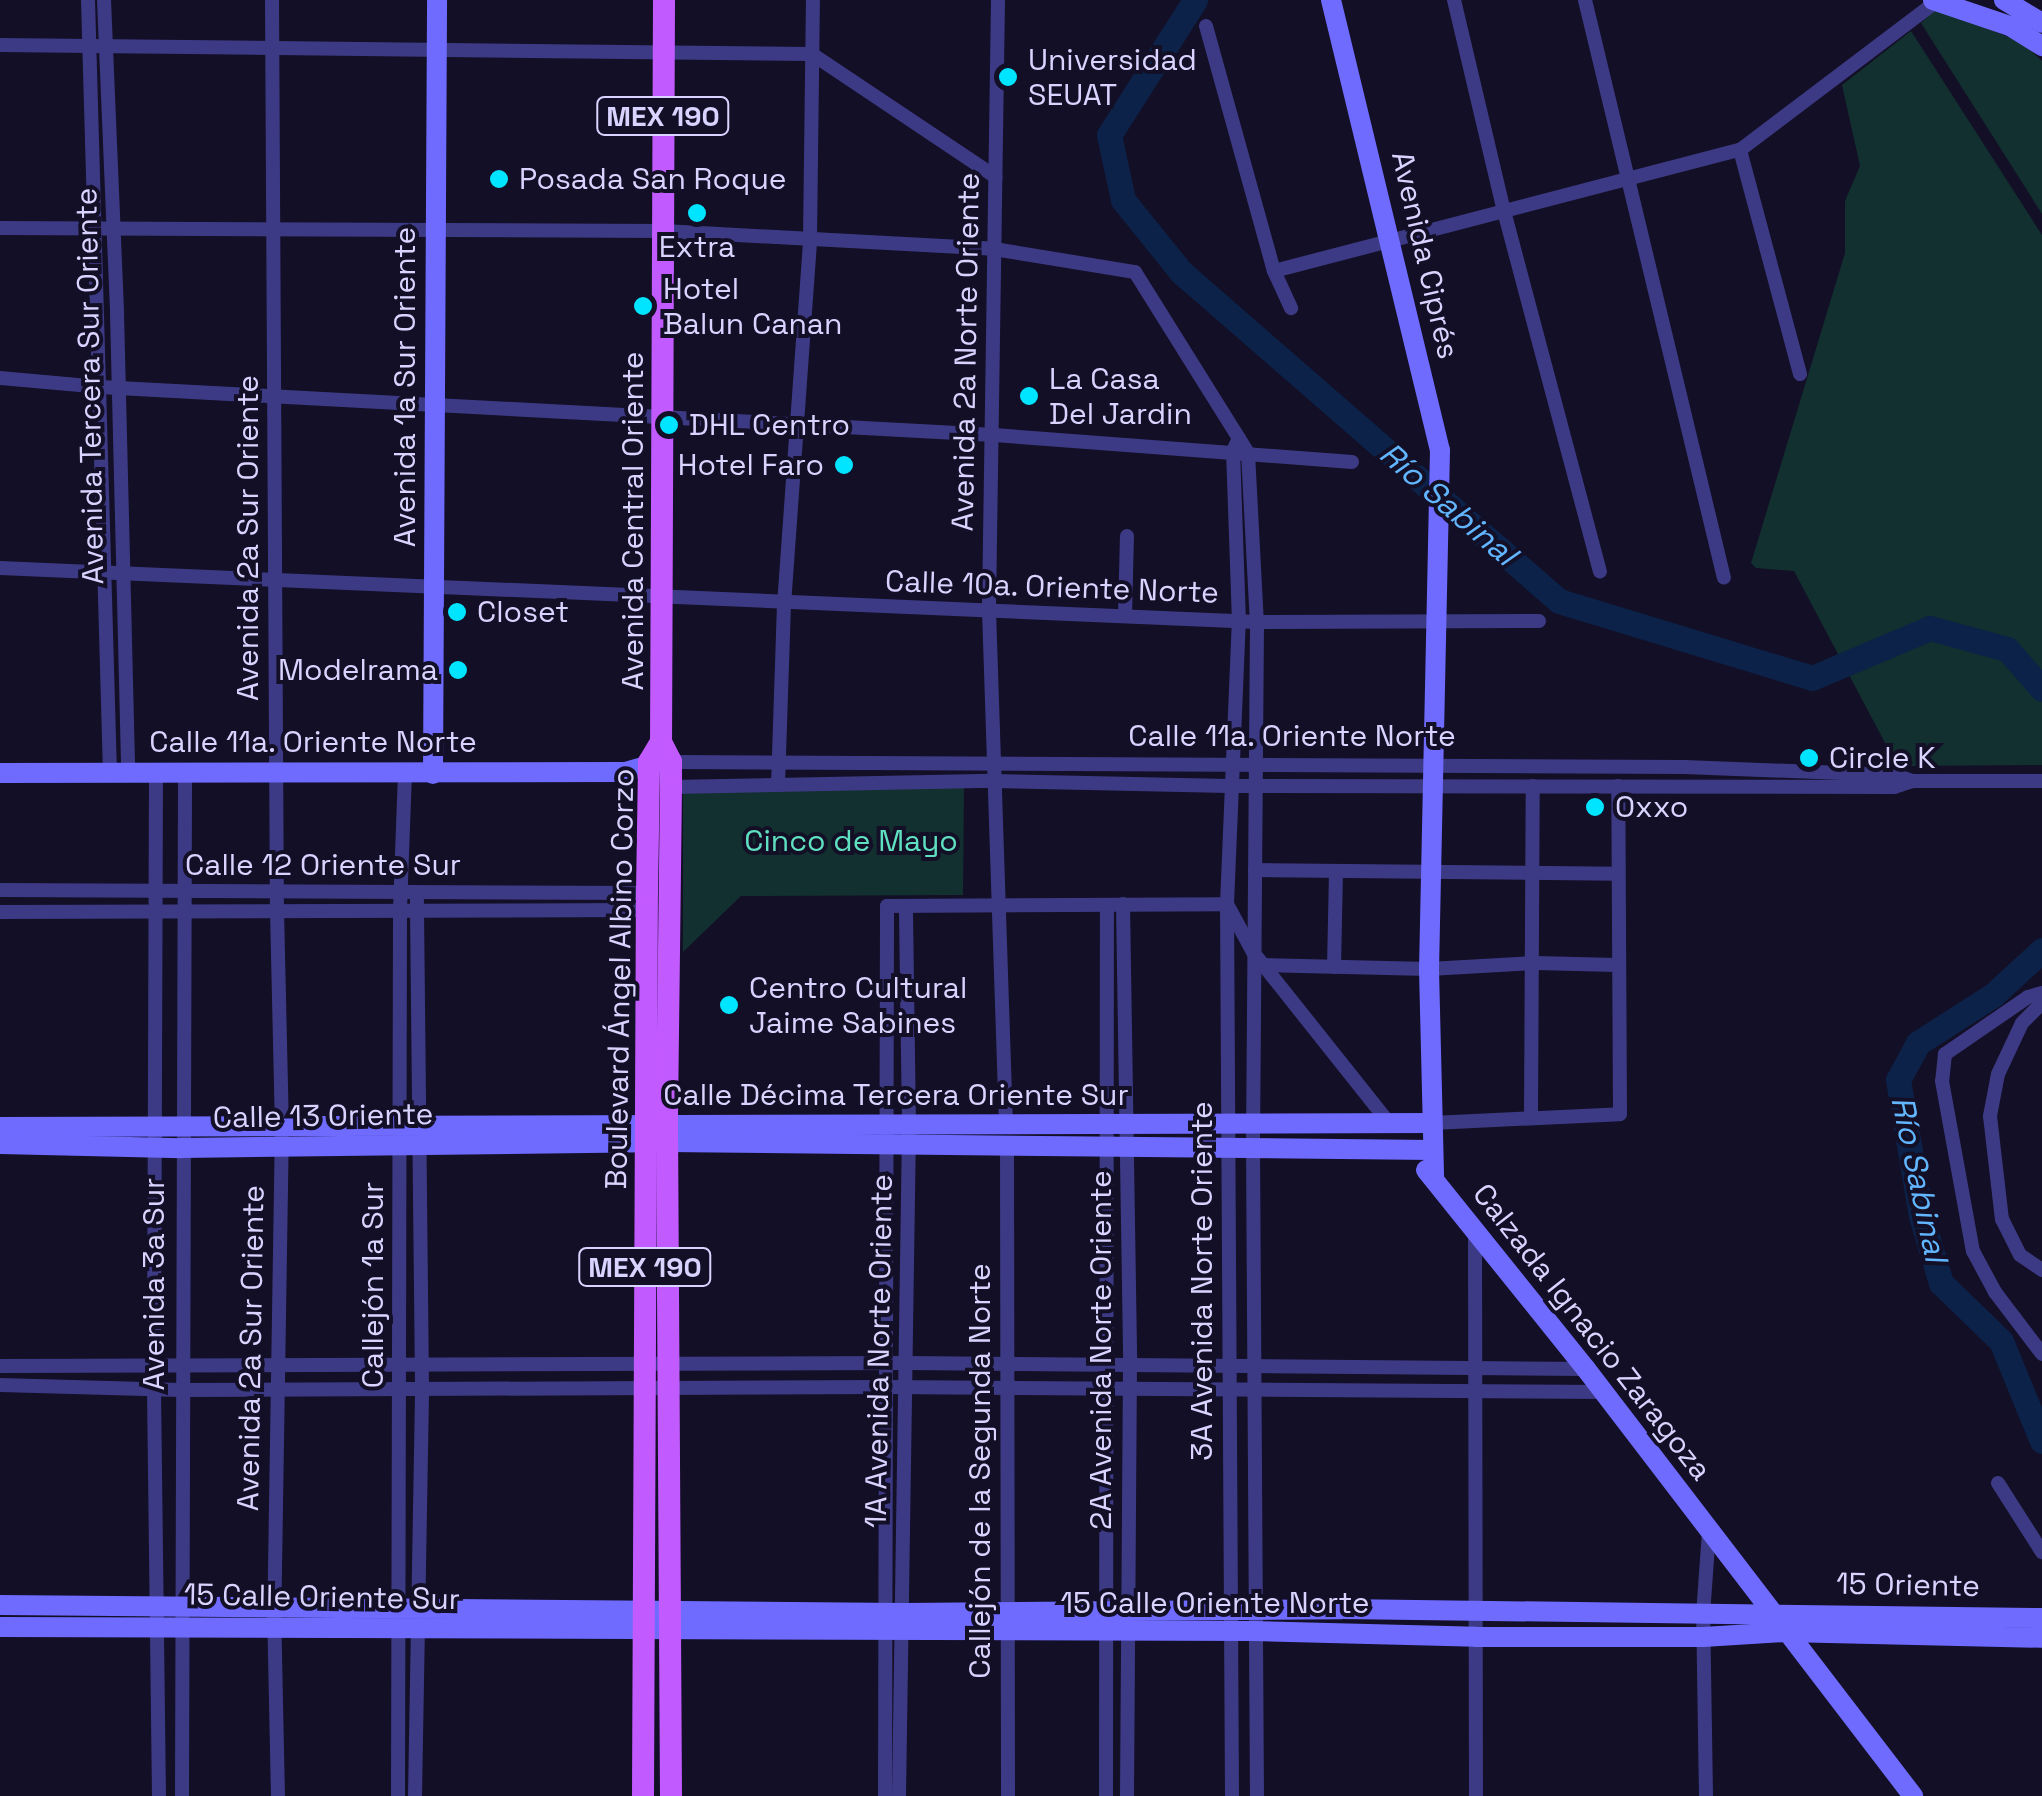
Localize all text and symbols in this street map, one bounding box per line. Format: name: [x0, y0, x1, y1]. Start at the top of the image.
place label: Universidad SEUAT: [1028, 42, 1197, 112]
marker: Universidad SEUAT: [997, 66, 1019, 88]
road number: MEX 190: [596, 93, 730, 139]
street label: Avenida Ciprés: [1384, 148, 1466, 362]
place label: Posada San Roque: [519, 161, 787, 197]
marker: Posada San Roque: [488, 168, 510, 190]
street label: Avenida 2a Norte Oriente: [945, 172, 987, 532]
street label: Avenida Tercera Sur Oriente: [69, 187, 111, 585]
marker: Extra: [686, 202, 708, 224]
street label: Avenida 1a Sur Oriente: [387, 227, 423, 547]
place label: Extra: [659, 229, 735, 265]
place label: Hotel Balun Canan: [663, 271, 842, 342]
marker: Hotel Balun Canan: [632, 295, 654, 317]
street label: Avenida Central Oriente: [615, 351, 651, 691]
place label: La Casa Del Jardin: [1049, 361, 1192, 432]
street label: Avenida 2a Sur Oriente: [230, 375, 266, 701]
marker: La Casa Del Jardin: [1018, 385, 1040, 407]
place label: DHL Centro: [689, 407, 851, 443]
marker: DHL Centro: [658, 414, 680, 436]
water label: Río Sabinal: [1372, 434, 1524, 574]
place label: Hotel Faro: [678, 447, 824, 483]
marker: Hotel Faro: [833, 454, 855, 476]
street label: Calle 10a. Oriente Norte: [884, 563, 1220, 611]
place label: Closet: [477, 594, 569, 630]
marker: Closet: [446, 601, 468, 623]
place label: Modelrama: [278, 652, 438, 688]
marker: Modelrama: [447, 659, 469, 681]
street label: Calle 11a. Oriente Norte: [1128, 718, 1456, 754]
street label: Calle 11a. Oriente Norte: [149, 724, 477, 760]
place label: Circle K: [1829, 740, 1935, 776]
marker: Circle K: [1798, 747, 1820, 769]
street label: Boulevard Ángel Albino Corzo: [598, 768, 642, 1190]
place label: Oxxo: [1615, 789, 1688, 825]
marker: Oxxo: [1584, 796, 1606, 818]
park label: Cinco de Mayo: [744, 823, 958, 859]
street label: Calle 12 Oriente Sur: [185, 847, 461, 883]
place label: Centro Cultural Jaime Sabines: [749, 970, 967, 1040]
marker: Centro Cultural Jaime Sabines: [718, 994, 740, 1016]
street label: Calle Décima Tercera Oriente Sur: [663, 1077, 1129, 1113]
water label: Río Sabinal: [1883, 1093, 1955, 1265]
street label: Calle 13 Oriente: [212, 1096, 434, 1136]
street label: 3A Avenida Norte Oriente: [1184, 1101, 1220, 1461]
street label: 2A Avenida Norte Oriente: [1083, 1170, 1119, 1530]
street label: 1A Avenida Norte Oriente: [858, 1173, 900, 1529]
street label: Calzada Ignacio Zaragoza: [1465, 1177, 1719, 1487]
street label: Avenida 3a Sur: [136, 1178, 172, 1390]
street label: Callejón 1a Sur: [355, 1182, 391, 1388]
street label: Avenida 2a Sur Oriente: [230, 1185, 272, 1511]
road number: MEX 190: [578, 1244, 712, 1290]
street label: Callejón de la Segunda Norte: [962, 1263, 998, 1679]
street label: 15 Oriente: [1836, 1566, 1980, 1604]
street label: 15 Calle Oriente Sur: [184, 1577, 460, 1617]
street label: 15 Calle Oriente Norte: [1061, 1585, 1369, 1621]

